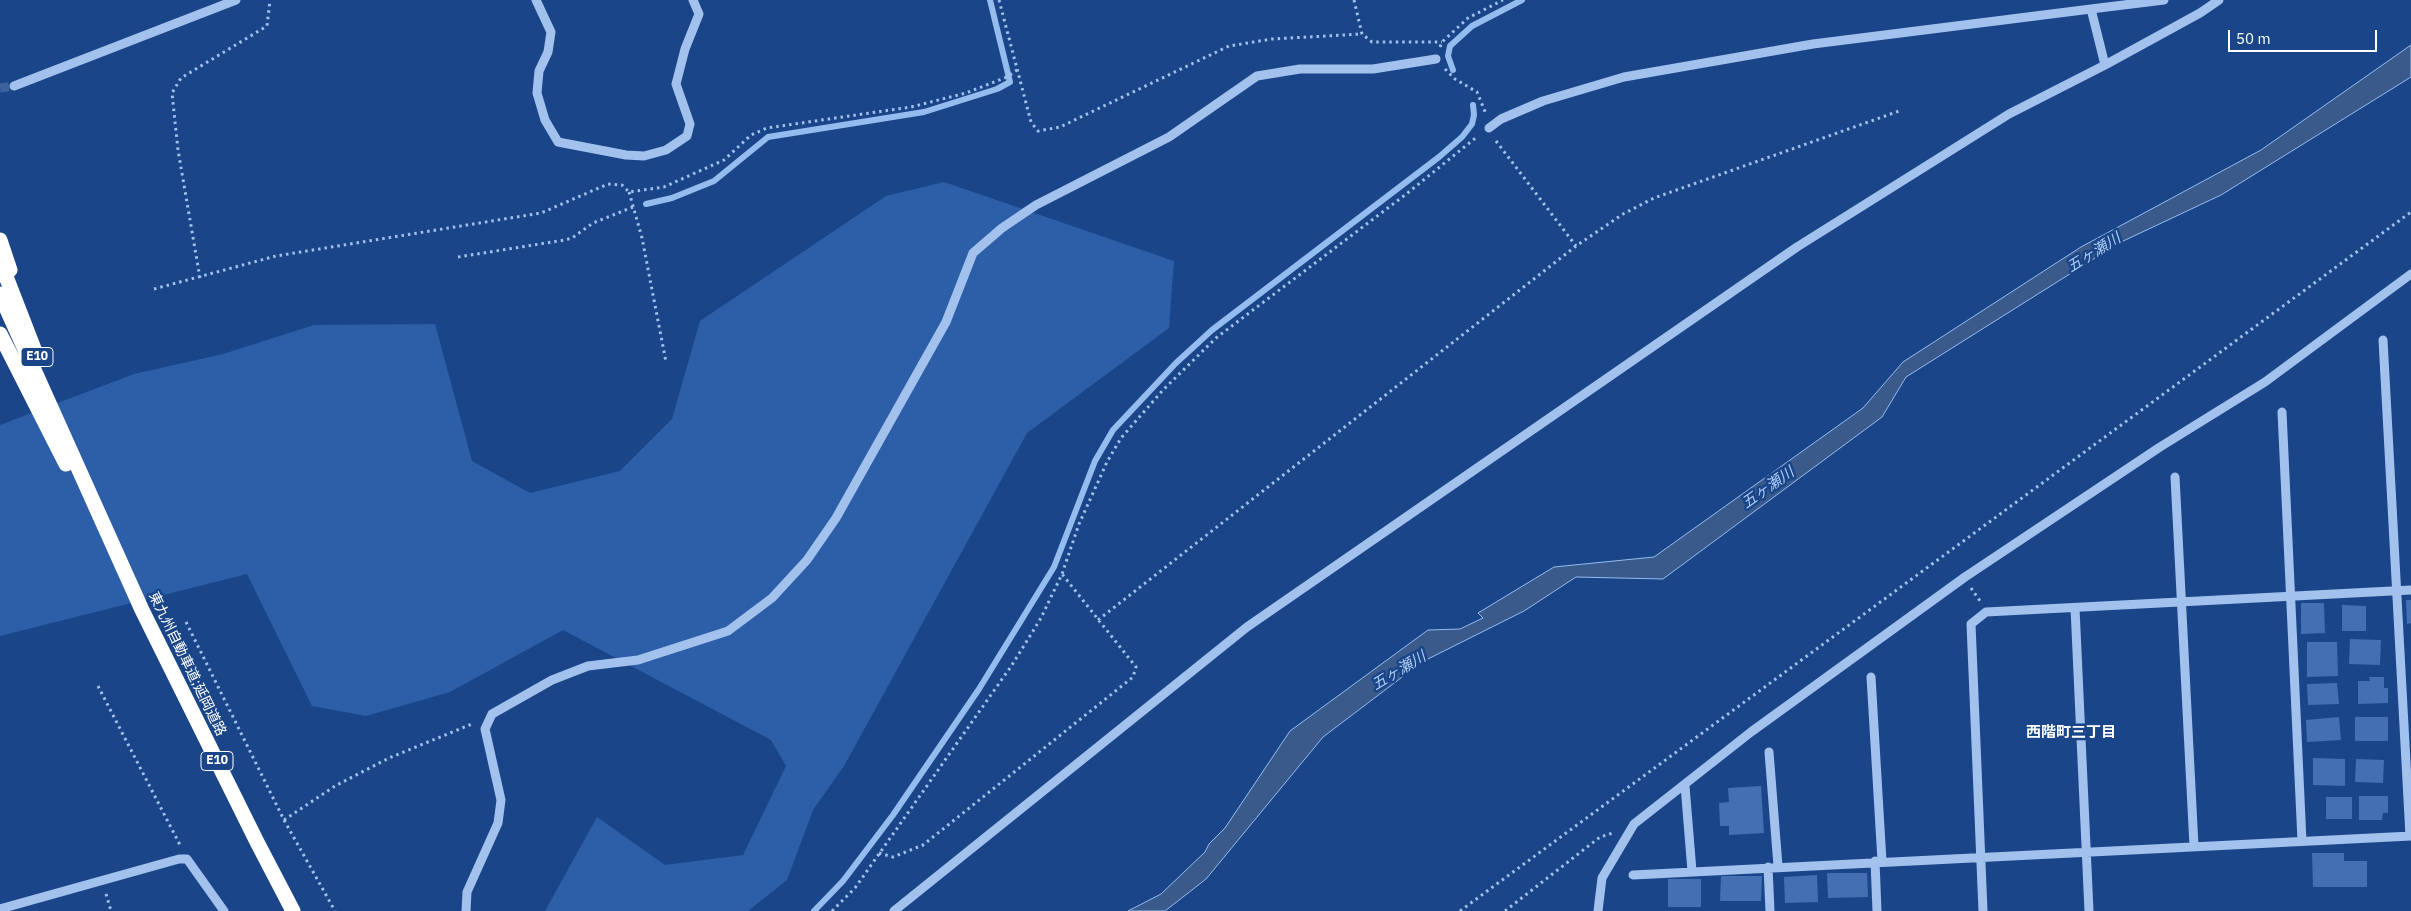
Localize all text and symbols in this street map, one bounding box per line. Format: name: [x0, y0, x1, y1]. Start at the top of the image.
scale bar: [2231, 20, 2380, 52]
text: 50 m: [2236, 29, 2271, 48]
water label: 五ヶ瀬川: [2064, 229, 2124, 277]
road number: E10: [21, 348, 53, 367]
water label: 五ヶ瀬川: [1738, 463, 1798, 513]
street label: 東九州自動車道;延岡道路: [145, 589, 229, 739]
water label: 五ヶ瀬川: [1369, 648, 1429, 694]
district label: 西階町三丁目: [2026, 724, 2116, 742]
road number: E10: [201, 751, 233, 770]

